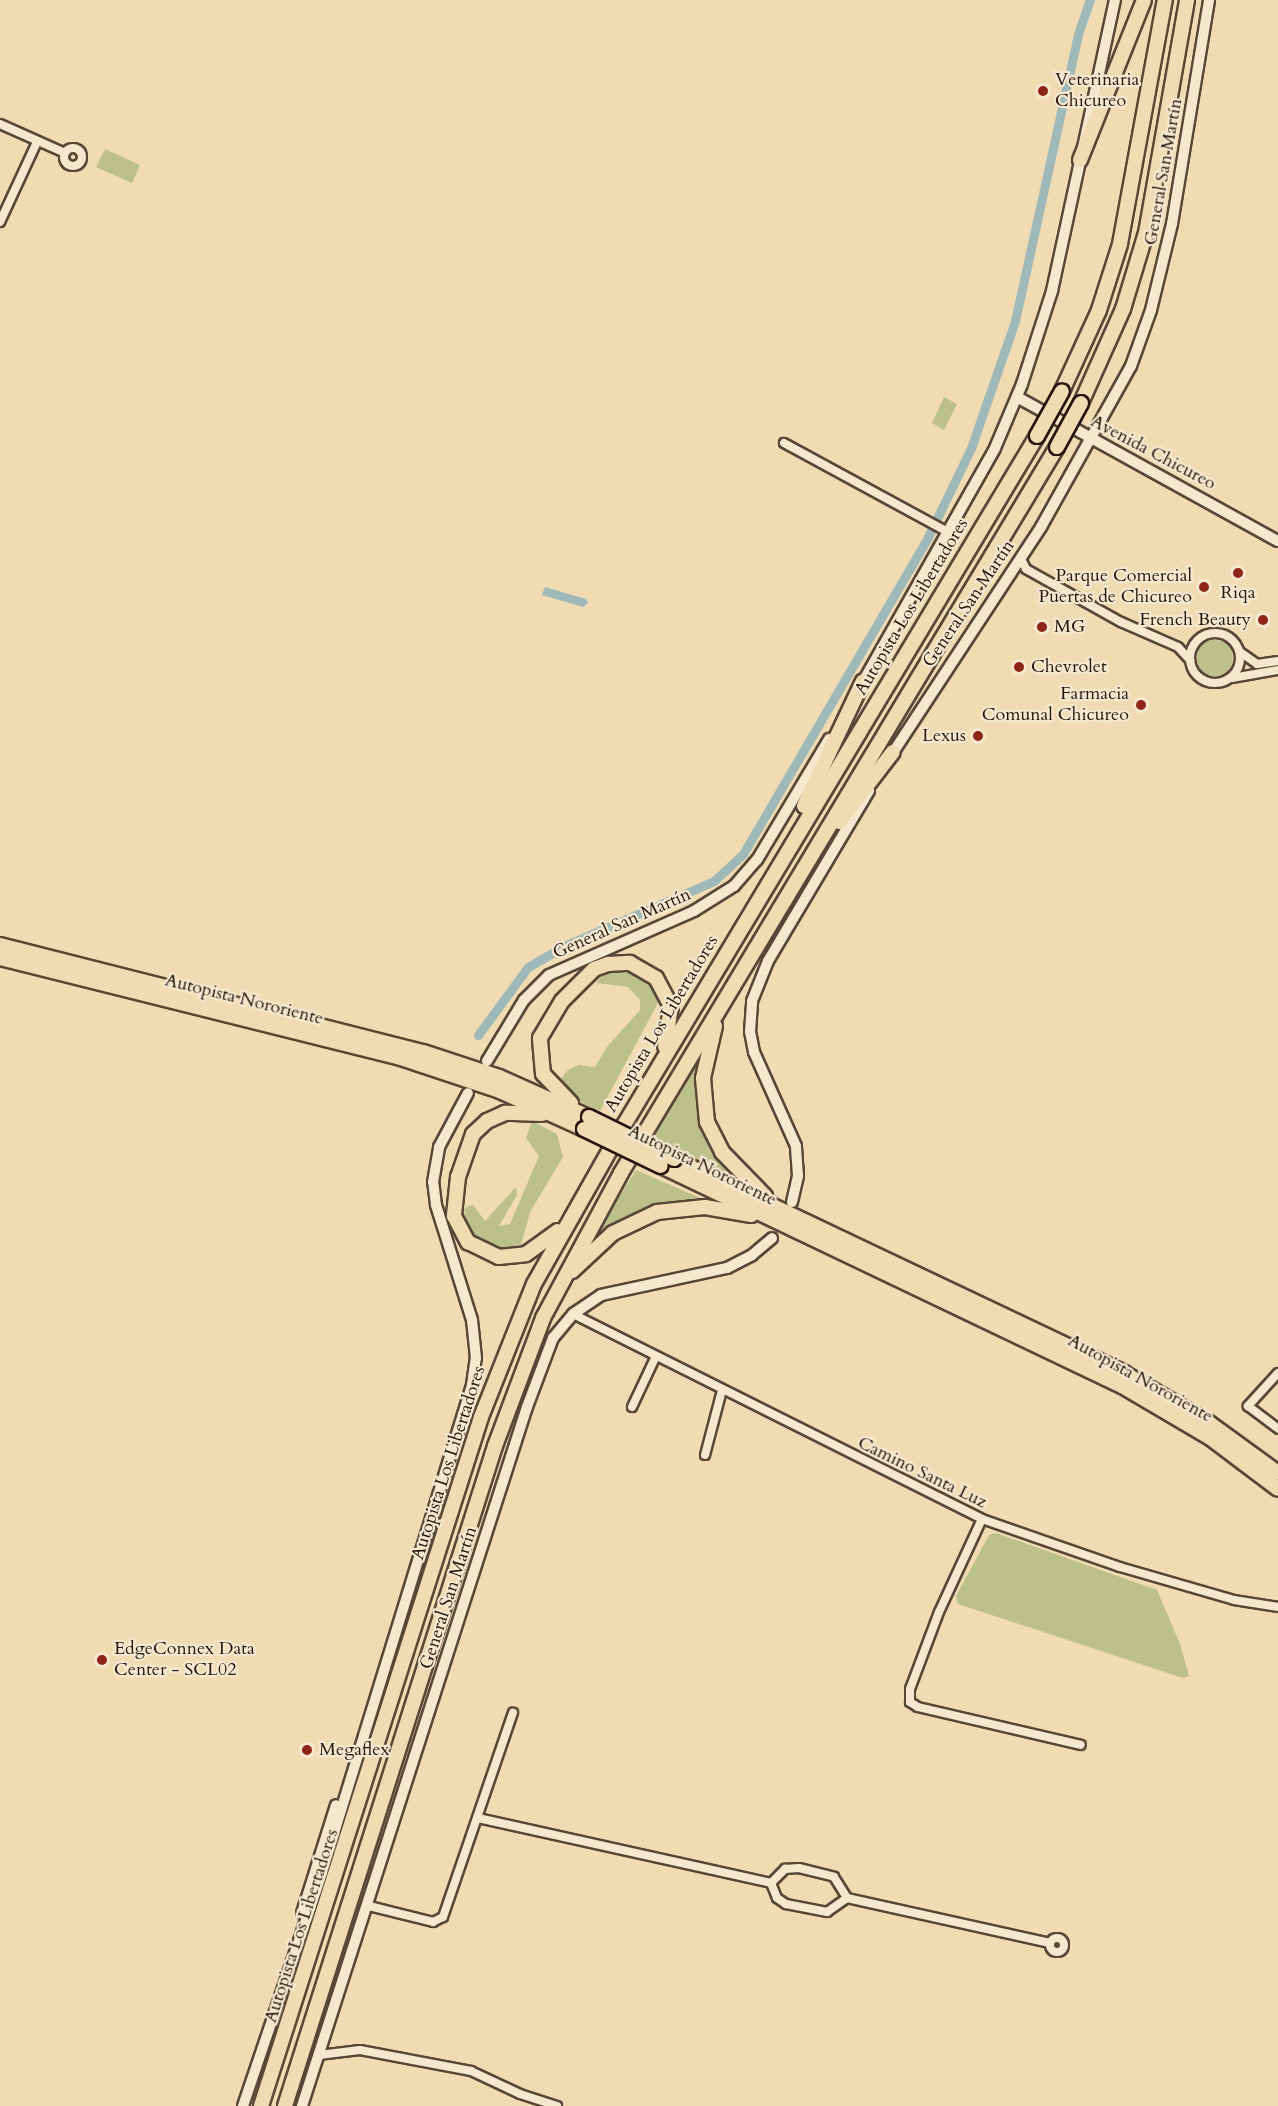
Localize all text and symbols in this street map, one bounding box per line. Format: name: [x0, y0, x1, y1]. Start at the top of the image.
place label: Veterinaria Chicureo: [1055, 70, 1139, 112]
marker: Veterinaria Chicureo: [1036, 84, 1050, 98]
street label: General San Martín: [1140, 97, 1188, 247]
street label: Avenida Chicureo: [1087, 411, 1219, 495]
street label: Autopista Los Libertadores: [851, 515, 973, 699]
street label: General San Martín: [918, 536, 1020, 672]
place label: Parque Comercial Puertas de Chicureo: [1039, 566, 1192, 608]
marker: Riqa: [1231, 566, 1245, 580]
marker: Parque Comercial Puertas de Chicureo: [1197, 580, 1211, 594]
place label: Riqa: [1221, 582, 1255, 604]
place label: French Beauty: [1140, 609, 1251, 631]
marker: French Beauty: [1256, 613, 1270, 627]
place label: MG: [1054, 616, 1085, 638]
marker: MG: [1035, 620, 1049, 634]
place label: Chevrolet: [1031, 656, 1107, 678]
marker: Chevrolet: [1012, 660, 1026, 674]
place label: Farmacia Comunal Chicureo: [982, 684, 1129, 726]
marker: Farmacia Comunal Chicureo: [1134, 698, 1148, 712]
place label: Lexus: [922, 725, 966, 747]
marker: Lexus: [971, 729, 985, 743]
street label: General San Martín: [550, 884, 694, 964]
street label: Autopista Los Libertadores: [601, 932, 723, 1116]
street label: Autopista Nororiente: [163, 970, 325, 1030]
street label: Autopista Nororiente: [624, 1121, 780, 1211]
street label: Autopista Nororiente: [1064, 1330, 1216, 1428]
street label: Autopista Los Libertadores: [407, 1363, 491, 1563]
street label: Camino Santa Luz: [854, 1432, 990, 1514]
street label: General San Martín: [416, 1524, 482, 1672]
place label: EdgeConnex Data Center - SCL02: [114, 1639, 255, 1682]
marker: EdgeConnex Data Center - SCL02: [95, 1653, 109, 1667]
place label: Megaflex: [319, 1739, 389, 1761]
marker: Megaflex: [300, 1743, 314, 1757]
street label: Autopista Los Libertadores: [260, 1826, 344, 2026]

